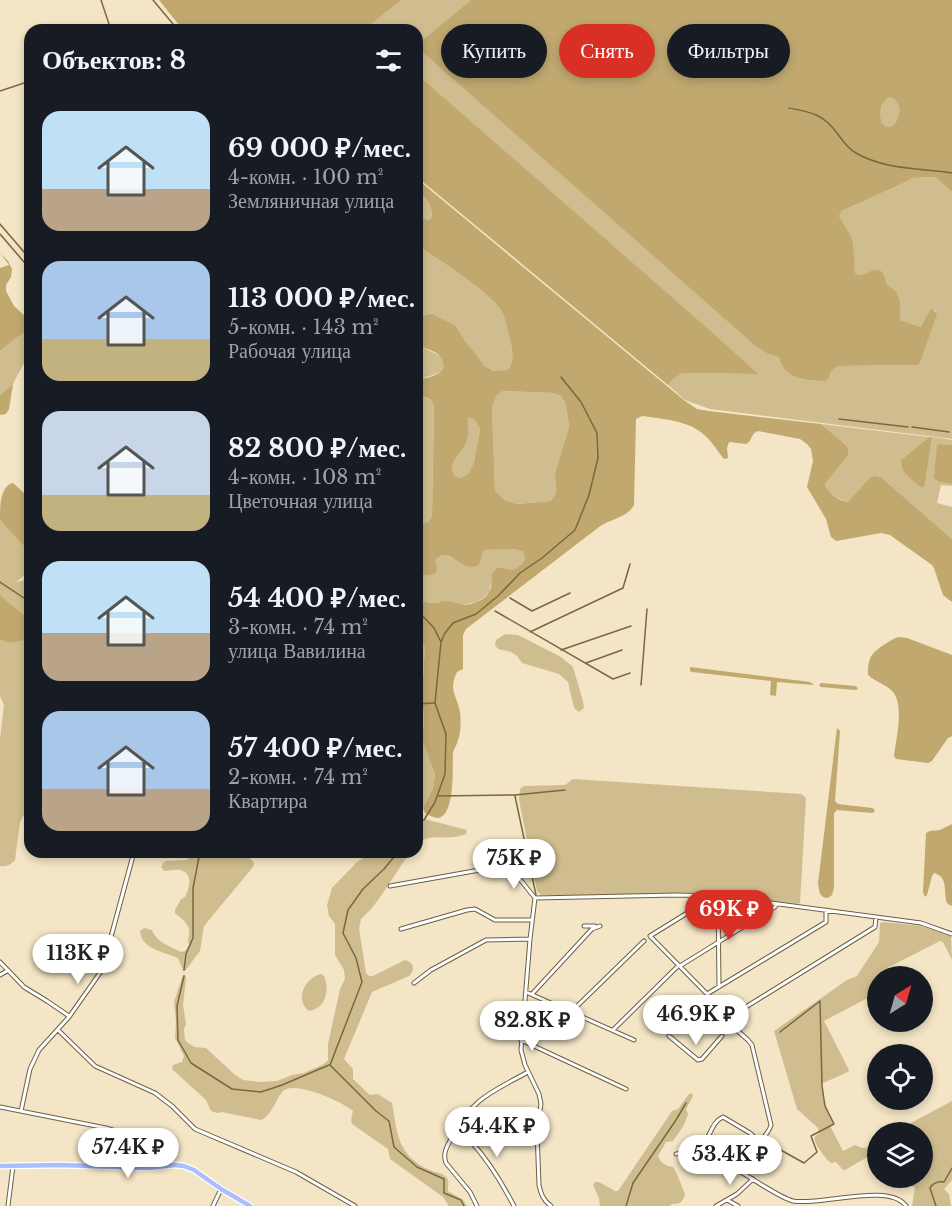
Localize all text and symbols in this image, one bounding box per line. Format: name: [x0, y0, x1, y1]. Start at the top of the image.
chip: Купить: [441, 24, 547, 78]
chip: Снять: [559, 24, 655, 78]
chip: Фильтры: [667, 24, 790, 78]
text: Объектов: 8: [42, 44, 186, 76]
icon: filters: [372, 44, 405, 77]
text: 69 000 ₽/мес.: [228, 132, 411, 164]
icon: home: [90, 135, 162, 207]
text: 4-комн. · 100 m²: [228, 165, 384, 189]
text: Земляничная улица: [228, 189, 394, 213]
text: 113 000 ₽/мес.: [228, 282, 415, 314]
icon: home: [90, 285, 162, 357]
text: 5-комн. · 143 m²: [228, 315, 379, 339]
text: Рабочая улица: [228, 339, 351, 363]
text: 82 800 ₽/мес.: [228, 432, 406, 464]
icon: home: [90, 435, 162, 507]
text: 4-комн. · 108 m²: [228, 465, 381, 489]
text: Цветочная улица: [228, 489, 373, 513]
text: 54 400 ₽/мес.: [228, 582, 407, 614]
icon: home: [90, 585, 162, 657]
text: 3-комн. · 74 m²: [228, 615, 368, 639]
text: улица Вавилина: [228, 639, 366, 663]
text: 57 400 ₽/мес.: [228, 732, 403, 764]
icon: home: [90, 735, 162, 807]
text: 2-комн. · 74 m²: [228, 765, 368, 789]
text: Квартира: [228, 789, 307, 813]
pin: 75K ₽: [472, 839, 556, 890]
text: 75K ₽: [487, 846, 541, 870]
pin: 69K ₽: [687, 890, 771, 941]
text: 69K ₽: [699, 897, 759, 921]
pin: 113K ₽: [29, 934, 127, 985]
text: 113K ₽: [46, 941, 110, 965]
north arrow: [867, 966, 933, 1032]
map controls: [867, 966, 933, 1188]
pin: 46.9K ₽: [641, 995, 751, 1046]
pin: 82.8K ₽: [477, 1001, 587, 1052]
text: 46.9K ₽: [657, 1002, 735, 1026]
text: 82.8K ₽: [494, 1008, 570, 1032]
button: locate: [867, 1044, 933, 1110]
pin: 54.4K ₽: [442, 1107, 552, 1158]
text: 54.4K ₽: [459, 1114, 535, 1138]
button: layers: [867, 1122, 933, 1188]
pin: 57.4K ₽: [73, 1128, 183, 1179]
text: 57.4K ₽: [92, 1135, 164, 1159]
pin: 53.4K ₽: [675, 1135, 785, 1186]
text: 53.4K ₽: [692, 1142, 768, 1166]

